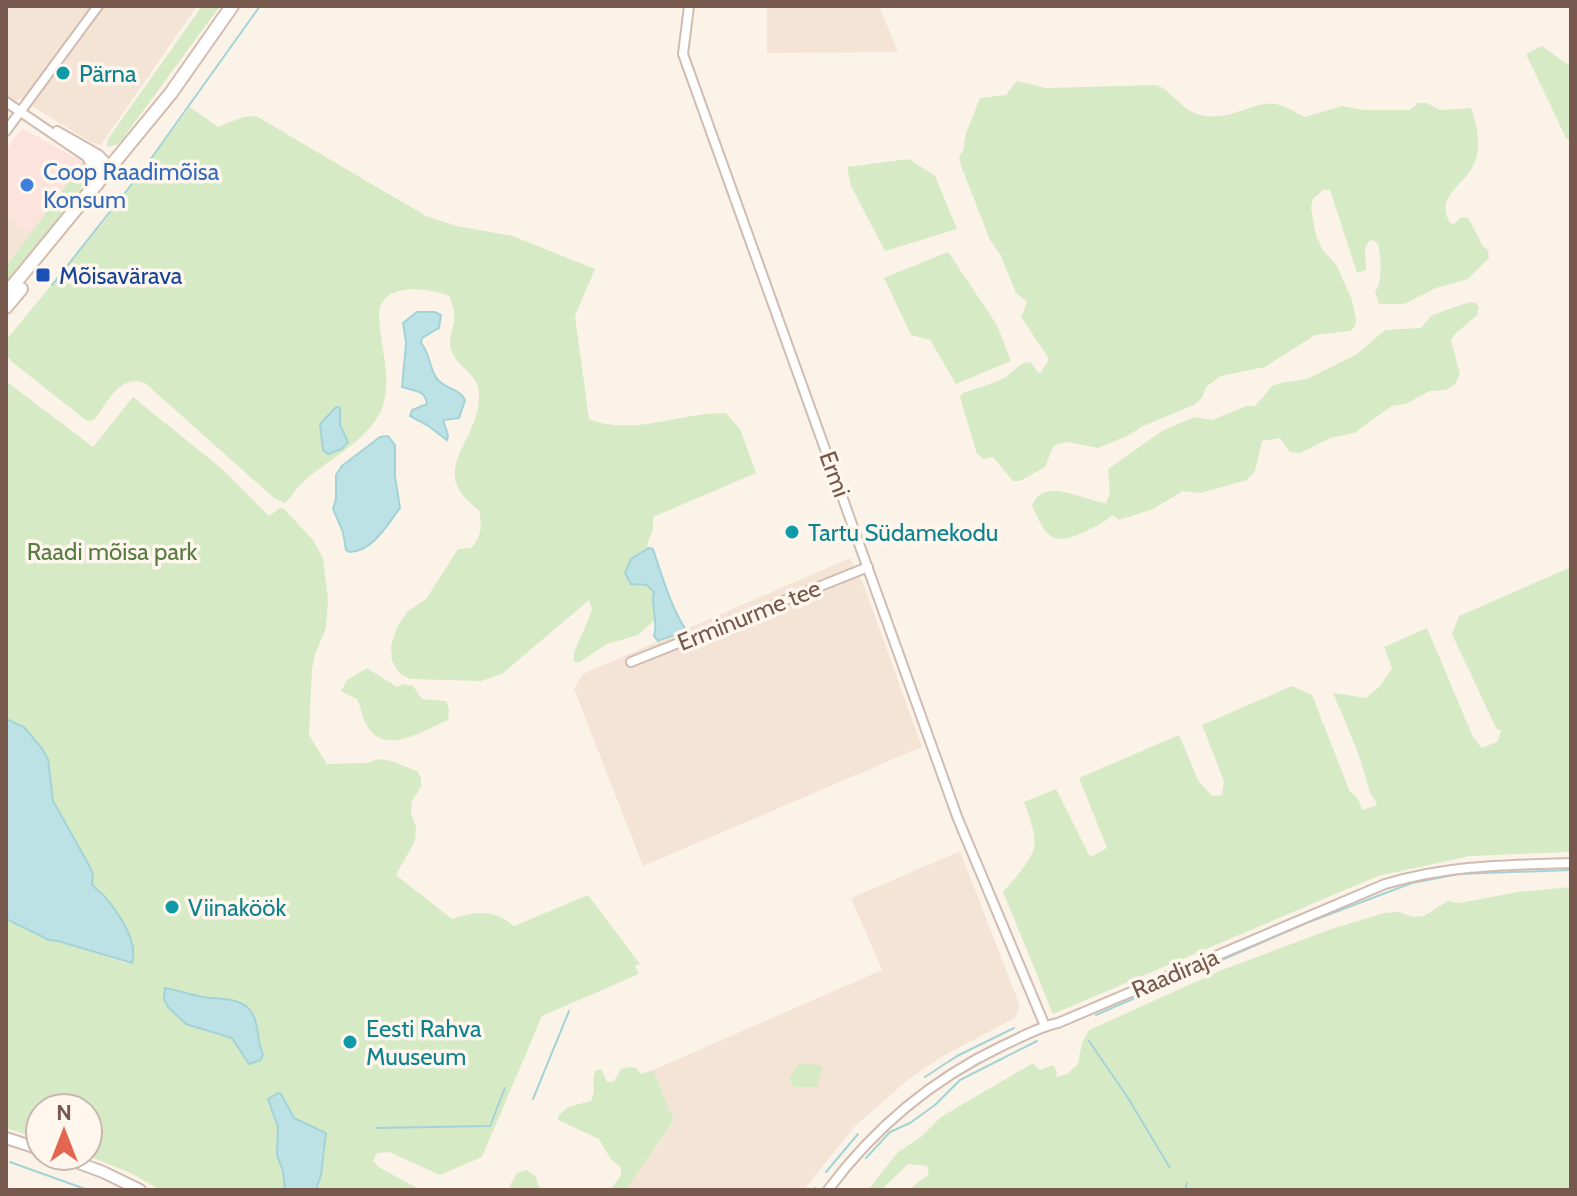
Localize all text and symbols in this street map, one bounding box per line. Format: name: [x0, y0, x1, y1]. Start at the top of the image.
place label: Pärna: [79, 59, 137, 88]
marker: Pärna: [54, 64, 72, 82]
place label: Coop Raadimõisa Konsum: [43, 157, 220, 214]
marker: Coop Raadimõisa Konsum: [18, 176, 36, 194]
place label: Mõisavärava: [59, 261, 183, 290]
marker: Mõisavärava: [34, 266, 52, 284]
street label: Ermi: [813, 447, 857, 501]
place label: Tartu Südamekodu: [808, 518, 998, 547]
marker: Tartu Südamekodu: [783, 523, 801, 541]
park label: Raadi mõisa park: [27, 537, 198, 566]
street label: Erminurme tee: [673, 573, 825, 657]
place label: Viinaköök: [188, 893, 286, 922]
marker: Viinaköök: [163, 898, 181, 916]
street label: Raadiraja: [1127, 942, 1223, 1004]
place label: Eesti Rahva Muuseum: [366, 1014, 482, 1071]
marker: Eesti Rahva Muuseum: [341, 1033, 359, 1051]
north arrow: [24, 1092, 104, 1172]
text: N: [56, 1099, 72, 1126]

